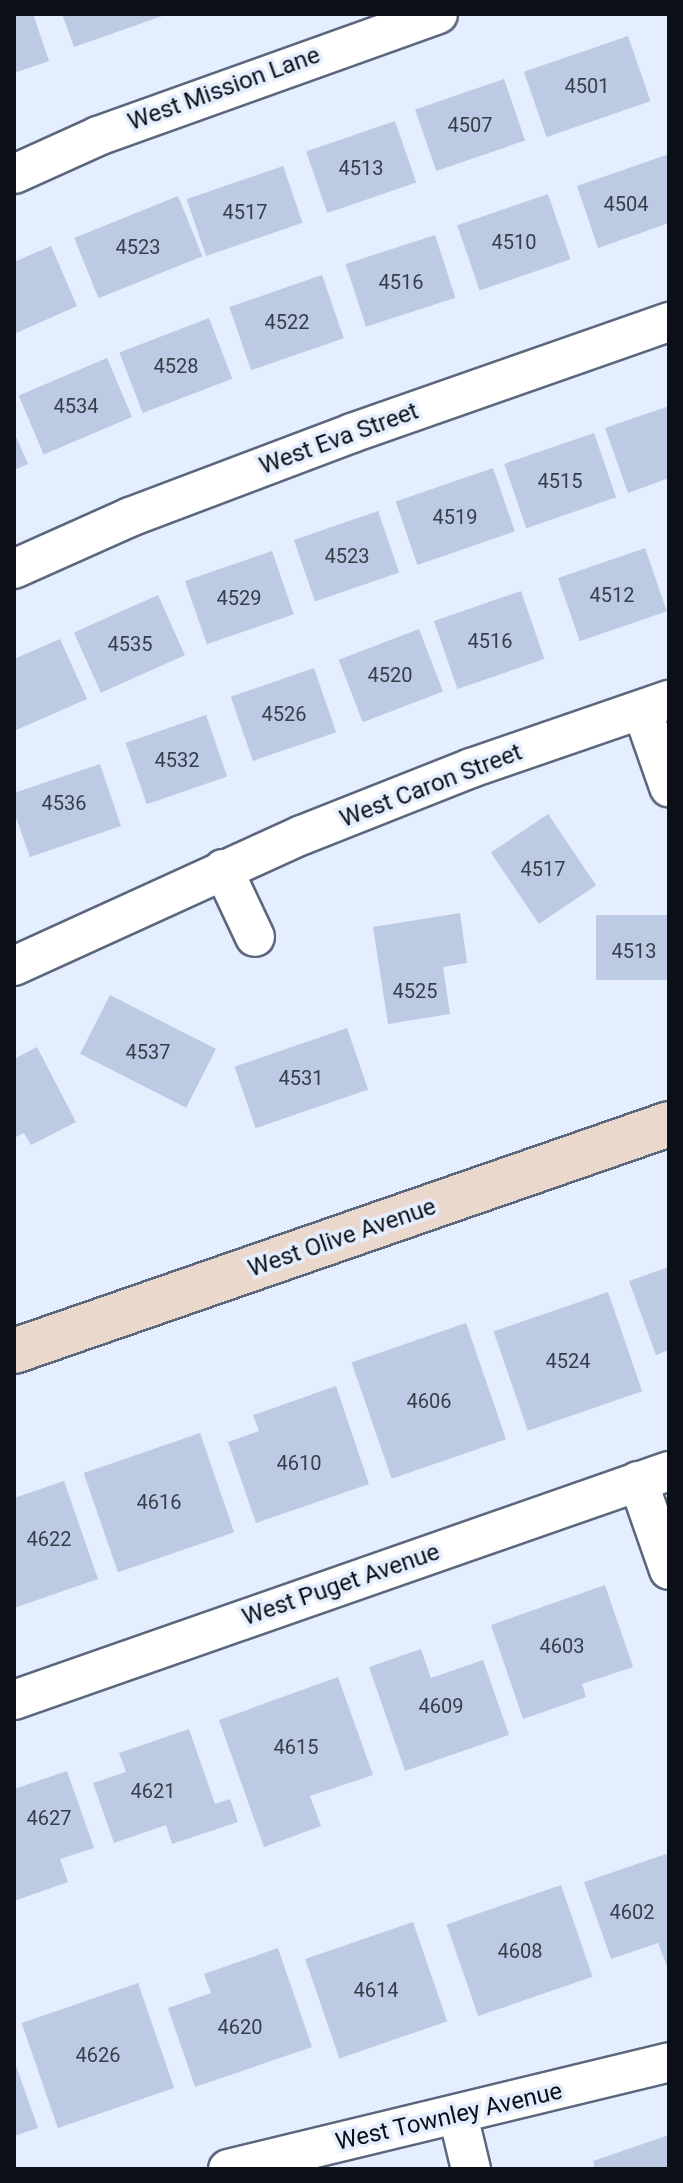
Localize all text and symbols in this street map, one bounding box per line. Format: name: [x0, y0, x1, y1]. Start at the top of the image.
street label: West Mission Lane: [124, 41, 324, 137]
house number: 4501: [565, 74, 609, 98]
house number: 4507: [448, 113, 492, 137]
house number: 4513: [339, 156, 383, 180]
house number: 4504: [604, 192, 648, 216]
house number: 4517: [223, 200, 267, 224]
house number: 4510: [492, 230, 536, 254]
house number: 4523: [116, 235, 160, 259]
house number: 4516: [379, 270, 423, 294]
house number: 4522: [265, 310, 309, 334]
house number: 4528: [154, 354, 198, 378]
house number: 4534: [54, 394, 98, 418]
street label: West Eva Street: [256, 397, 422, 481]
house number: 4515: [538, 469, 582, 493]
house number: 4519: [433, 505, 477, 529]
house number: 4523: [325, 544, 369, 568]
house number: 4512: [590, 583, 634, 607]
house number: 4529: [217, 586, 261, 610]
house number: 4516: [468, 629, 512, 653]
house number: 4535: [108, 632, 152, 656]
house number: 4520: [368, 663, 412, 687]
house number: 4526: [262, 702, 306, 726]
street label: West Caron Street: [336, 738, 526, 834]
house number: 4532: [155, 748, 199, 772]
house number: 4536: [42, 791, 86, 815]
house number: 4517: [521, 857, 565, 881]
house number: 4513: [612, 939, 656, 963]
house number: 4525: [393, 979, 437, 1003]
house number: 4537: [126, 1040, 170, 1064]
house number: 4531: [279, 1066, 323, 1090]
street label: West Olive Avenue: [244, 1192, 440, 1284]
house number: 4524: [546, 1349, 590, 1373]
house number: 4606: [407, 1389, 451, 1413]
house number: 4610: [277, 1451, 321, 1475]
house number: 4616: [137, 1490, 181, 1514]
house number: 4622: [27, 1527, 71, 1551]
street label: West Puget Avenue: [239, 1538, 443, 1632]
house number: 4603: [540, 1634, 584, 1658]
house number: 4609: [419, 1694, 463, 1718]
house number: 4615: [274, 1735, 318, 1759]
house number: 4621: [131, 1779, 175, 1803]
house number: 4627: [27, 1806, 71, 1830]
house number: 4602: [610, 1900, 654, 1924]
house number: 4608: [498, 1939, 542, 1963]
house number: 4614: [354, 1978, 398, 2002]
house number: 4620: [218, 2015, 262, 2039]
house number: 4626: [76, 2043, 120, 2067]
street label: West Townley Avenue: [333, 2077, 565, 2157]

